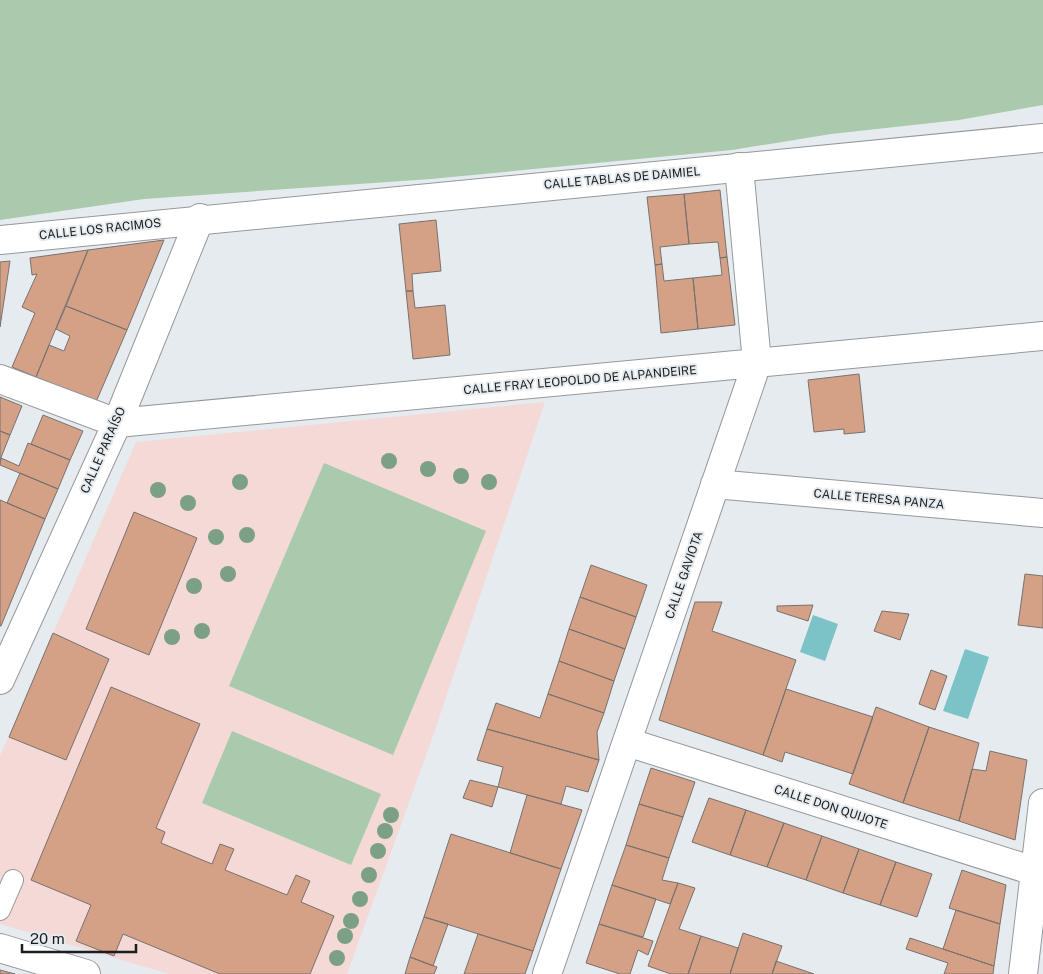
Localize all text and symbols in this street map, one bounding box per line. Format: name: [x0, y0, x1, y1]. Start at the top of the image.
street label: CALLE TABLAS DE DAIMIEL: [543, 164, 701, 192]
street label: CALLE LOS RACIMOS: [38, 216, 162, 242]
street label: CALLE FRAY LEOPOLDO DE ALPANDEIRE: [463, 363, 697, 397]
street label: CALLE PARAÍSO: [78, 404, 128, 495]
street label: CALLE TERESA PANZA: [813, 486, 945, 512]
street label: CALLE GAVIOTA: [662, 529, 706, 621]
street label: CALLE DON QUIJOTE: [772, 782, 890, 832]
scale bar: [22, 922, 136, 954]
text: 20 m: [30, 930, 65, 947]

